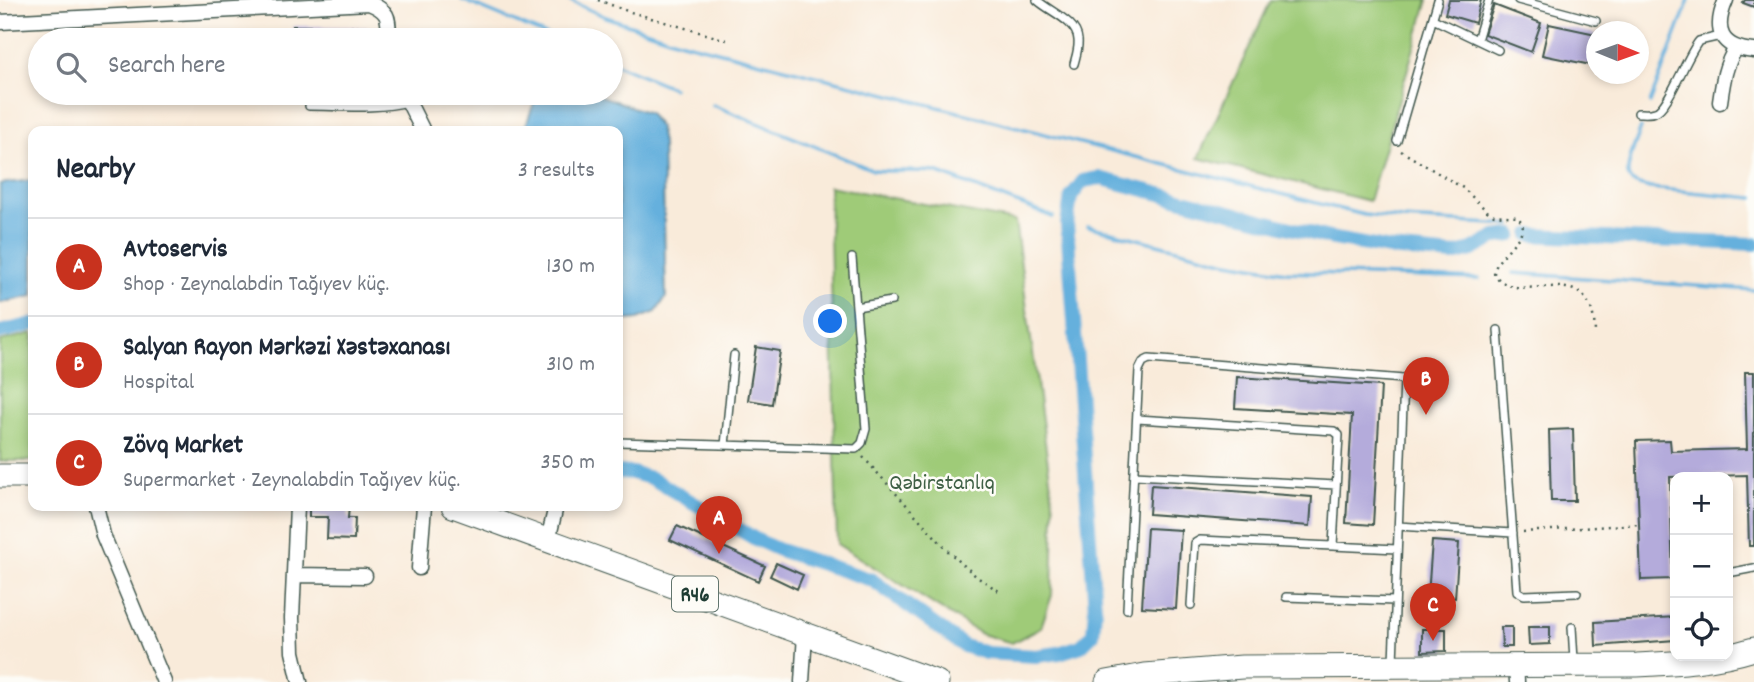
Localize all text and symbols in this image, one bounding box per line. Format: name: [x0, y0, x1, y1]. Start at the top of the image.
north arrow: [1586, 21, 1649, 84]
search box: [28, 28, 623, 105]
icon: search: [52, 48, 90, 86]
text: Search here: [108, 48, 226, 85]
text: Nearby: [56, 150, 134, 193]
text: 3 results: [518, 155, 595, 188]
text: Avtoservis: [123, 232, 228, 269]
text: A: [73, 251, 85, 284]
text: 130 m: [546, 251, 595, 284]
text: Shop · Zeynalabdin Tağıyev küç.: [123, 269, 389, 302]
your location: [813, 304, 847, 338]
text: Salyan Rayon Mərkəzi Xəstəxanası: [123, 330, 450, 367]
text: B: [74, 349, 84, 382]
text: 310 m: [546, 349, 595, 382]
pin: B: [1403, 357, 1449, 415]
text: Hospital: [123, 367, 194, 400]
text: Zövq Market: [123, 428, 243, 465]
text: C: [73, 447, 85, 480]
text: 350 m: [541, 447, 595, 480]
text: Supermarket · Zeynalabdin Tağıyev küç.: [123, 465, 460, 498]
park label: Qəbirstanlıq: [889, 468, 995, 501]
map controls: [1670, 472, 1733, 661]
button: +: [1670, 472, 1733, 535]
pin: A: [696, 496, 742, 554]
button: −: [1670, 535, 1733, 598]
road number: R46: [672, 576, 718, 612]
pin: C: [1410, 583, 1456, 641]
button: locate: [1670, 598, 1733, 661]

